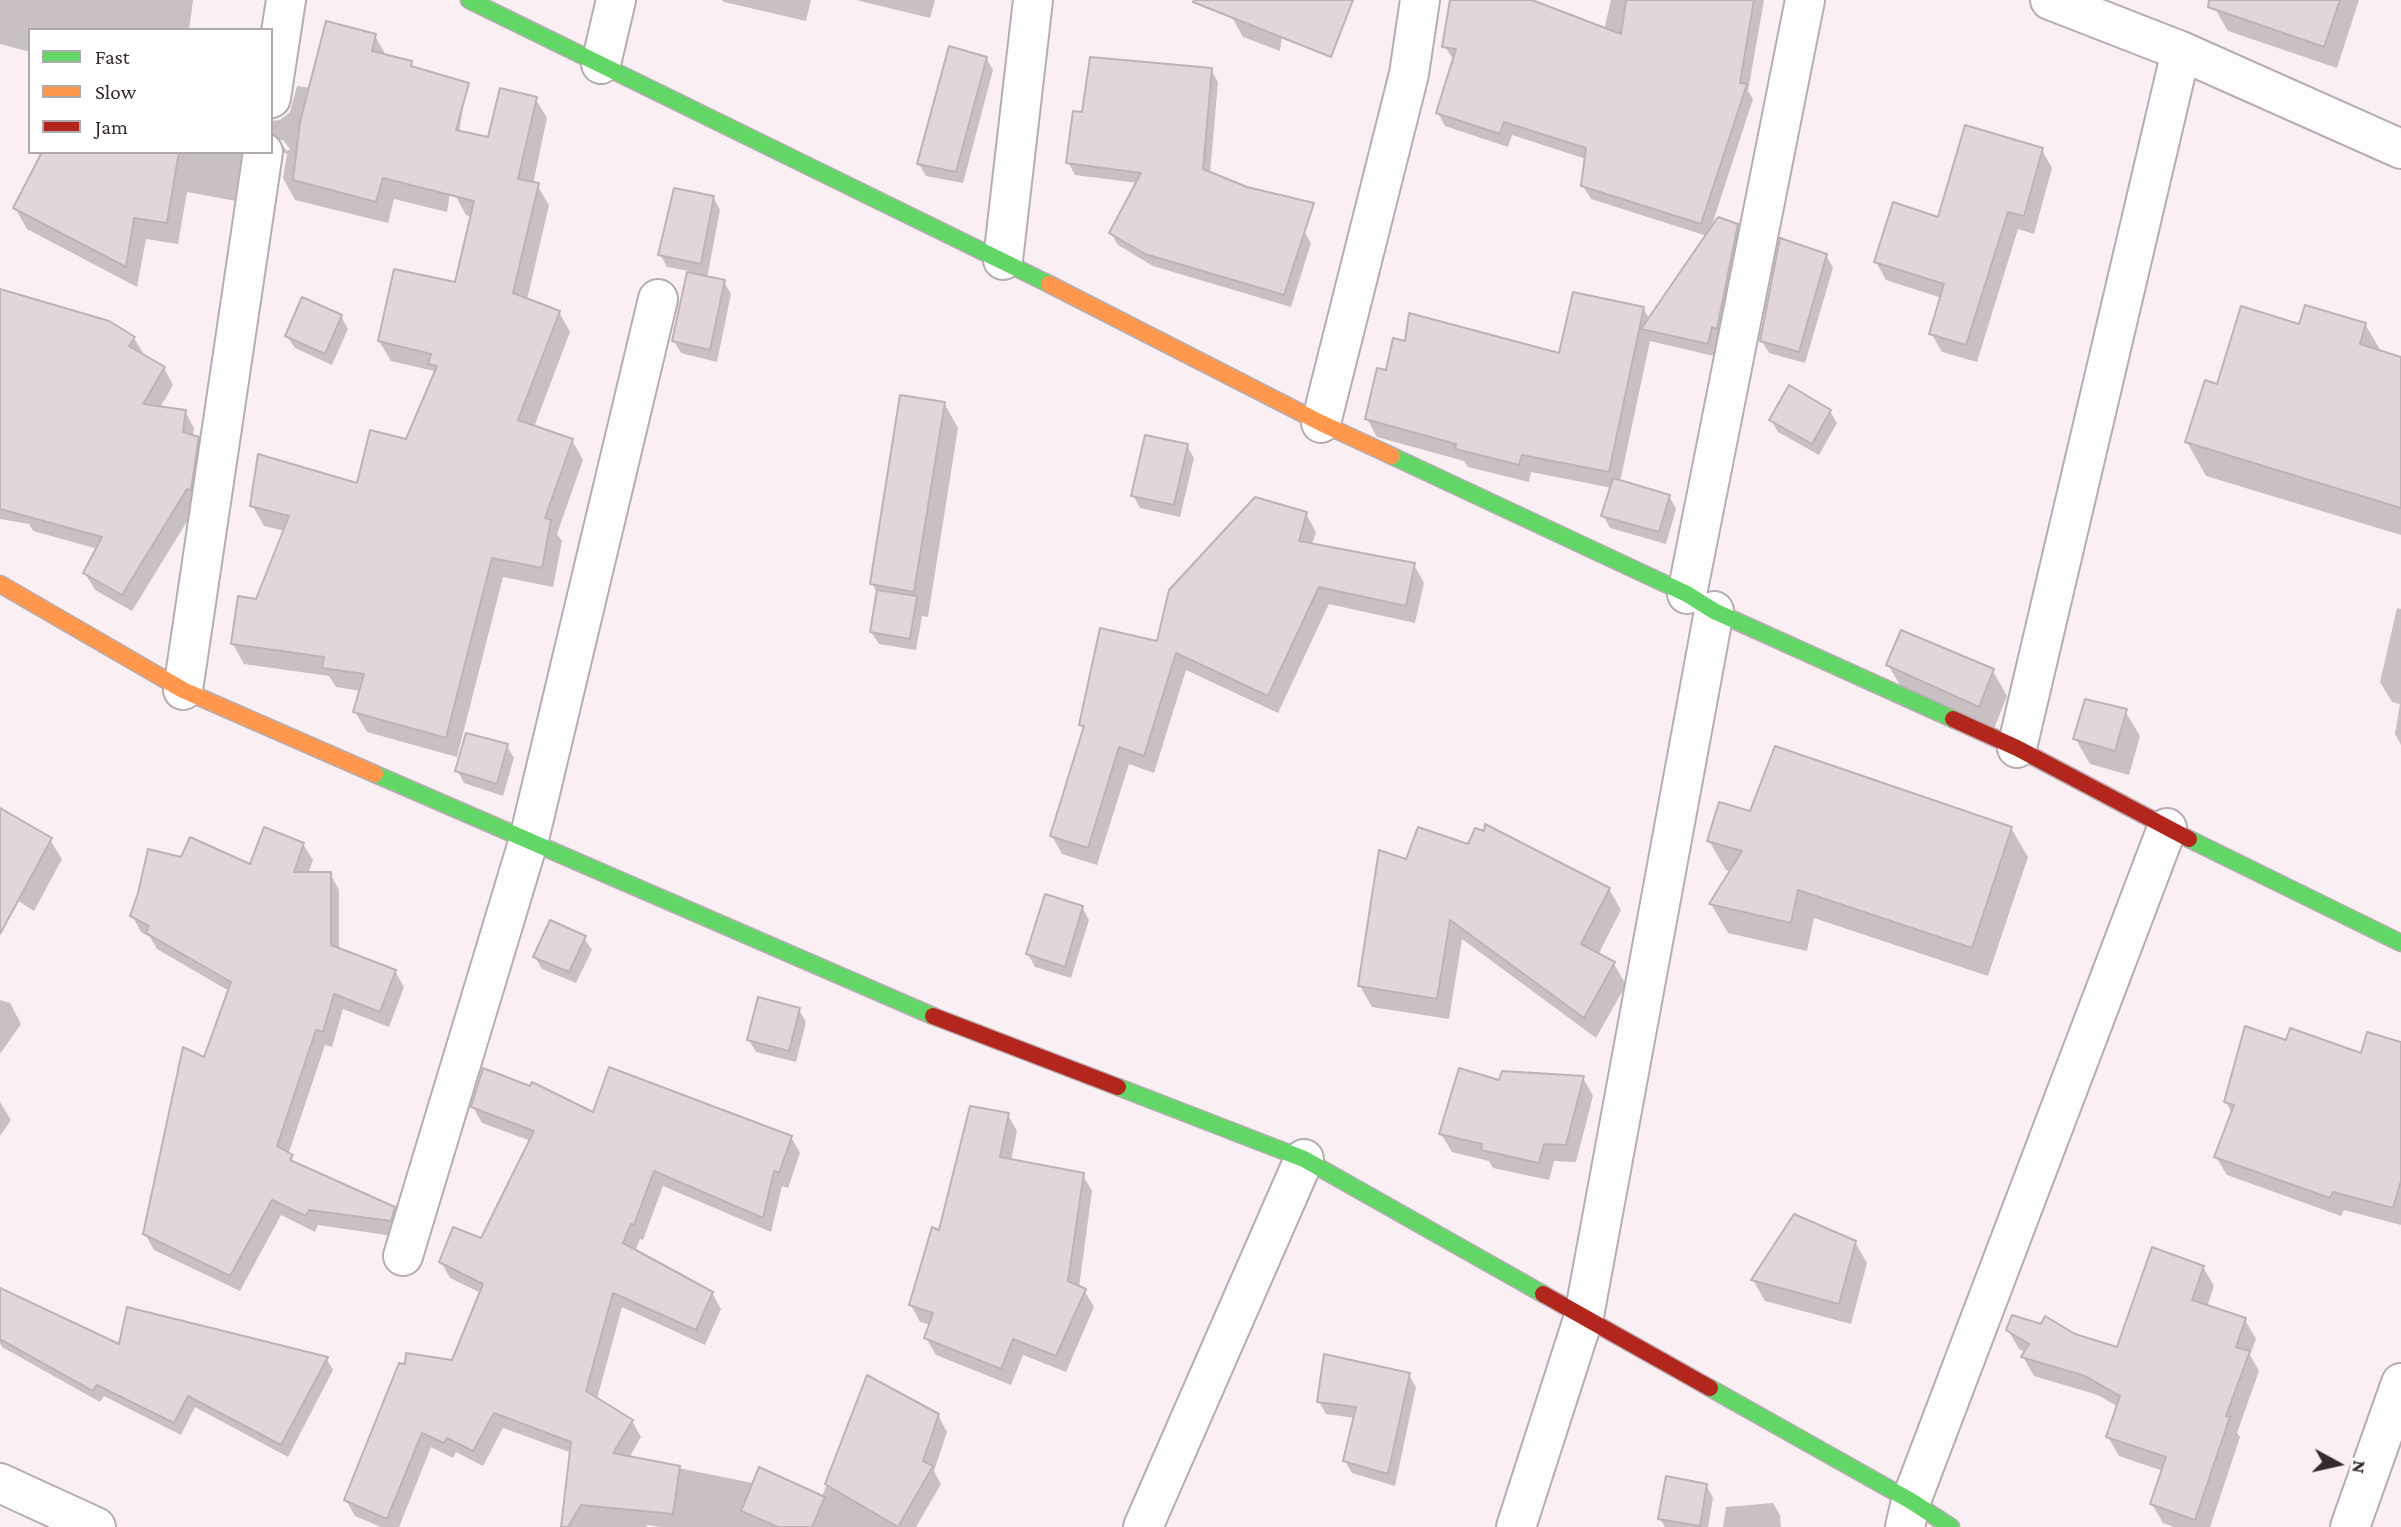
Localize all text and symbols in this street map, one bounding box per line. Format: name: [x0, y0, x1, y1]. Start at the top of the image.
legend: [28, 28, 273, 154]
text: Fast: [95, 45, 130, 69]
text: Slow: [95, 80, 136, 104]
text: Jam: [95, 115, 128, 139]
north arrow: [2303, 1429, 2373, 1499]
text: N: [2348, 1459, 2371, 1475]

